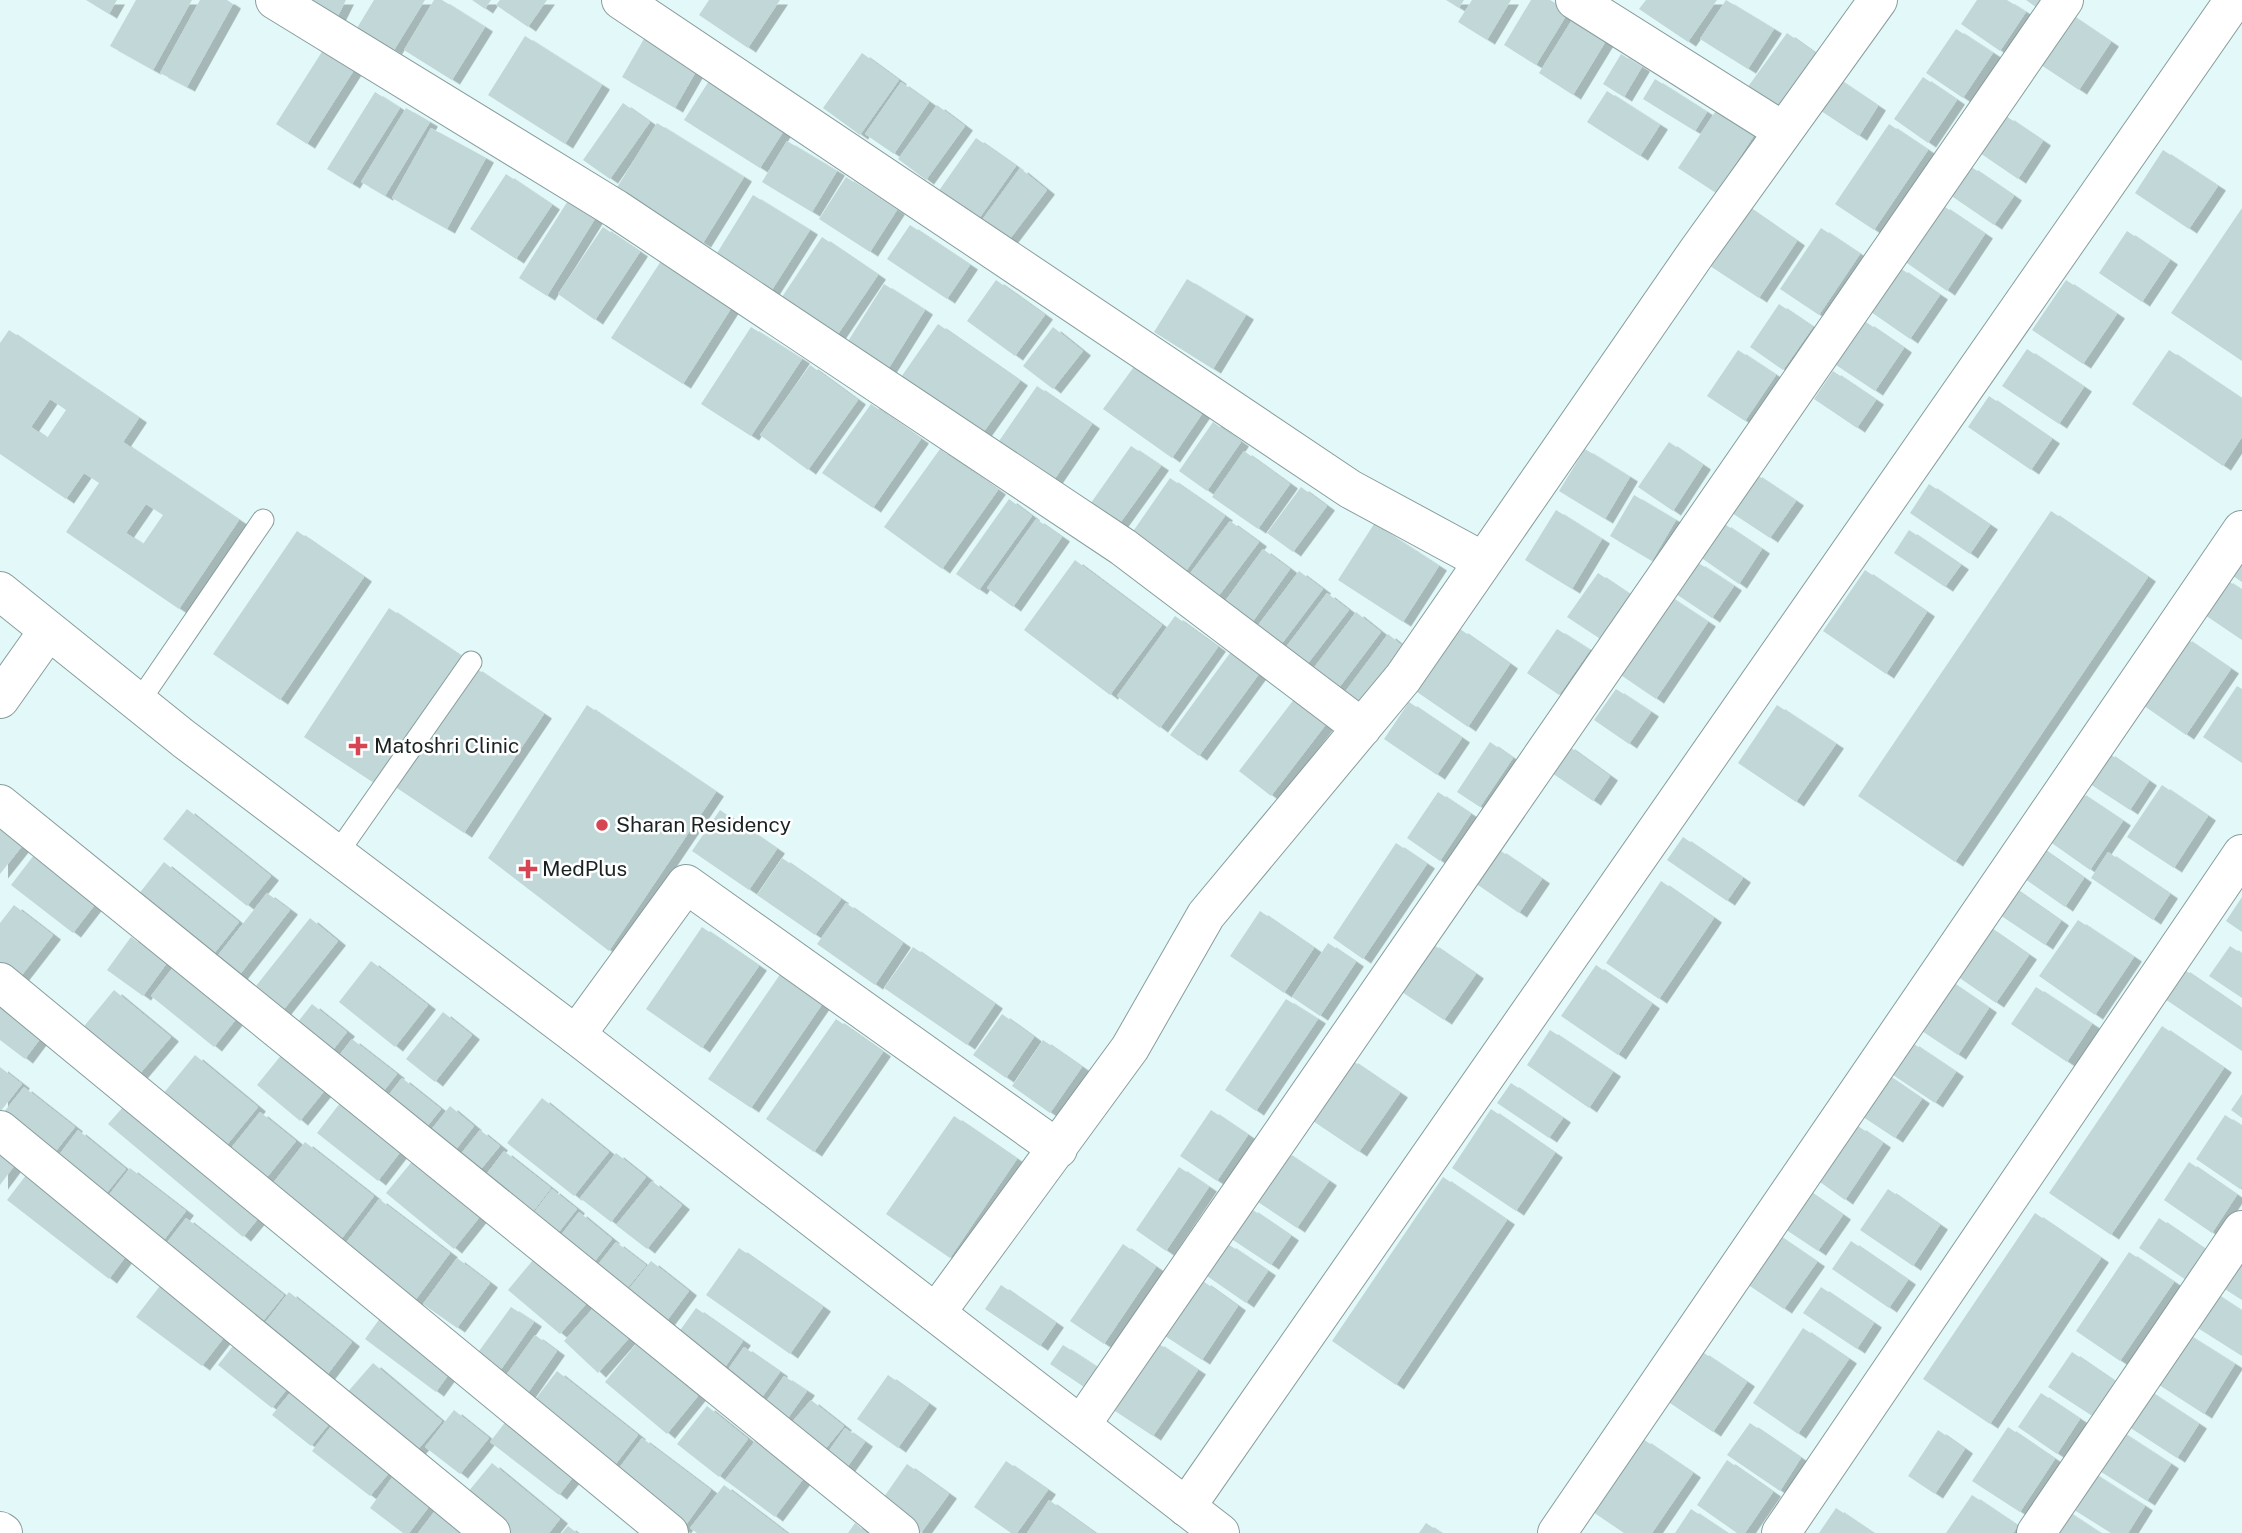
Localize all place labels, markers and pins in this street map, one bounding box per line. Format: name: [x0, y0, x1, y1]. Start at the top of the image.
place label: Matoshri Clinic: [374, 733, 519, 758]
marker: Matoshri Clinic: [348, 736, 368, 756]
place label: Sharan Residency: [616, 812, 791, 837]
marker: Sharan Residency: [594, 817, 610, 833]
place label: MedPlus: [542, 856, 627, 881]
marker: MedPlus: [520, 861, 536, 877]

